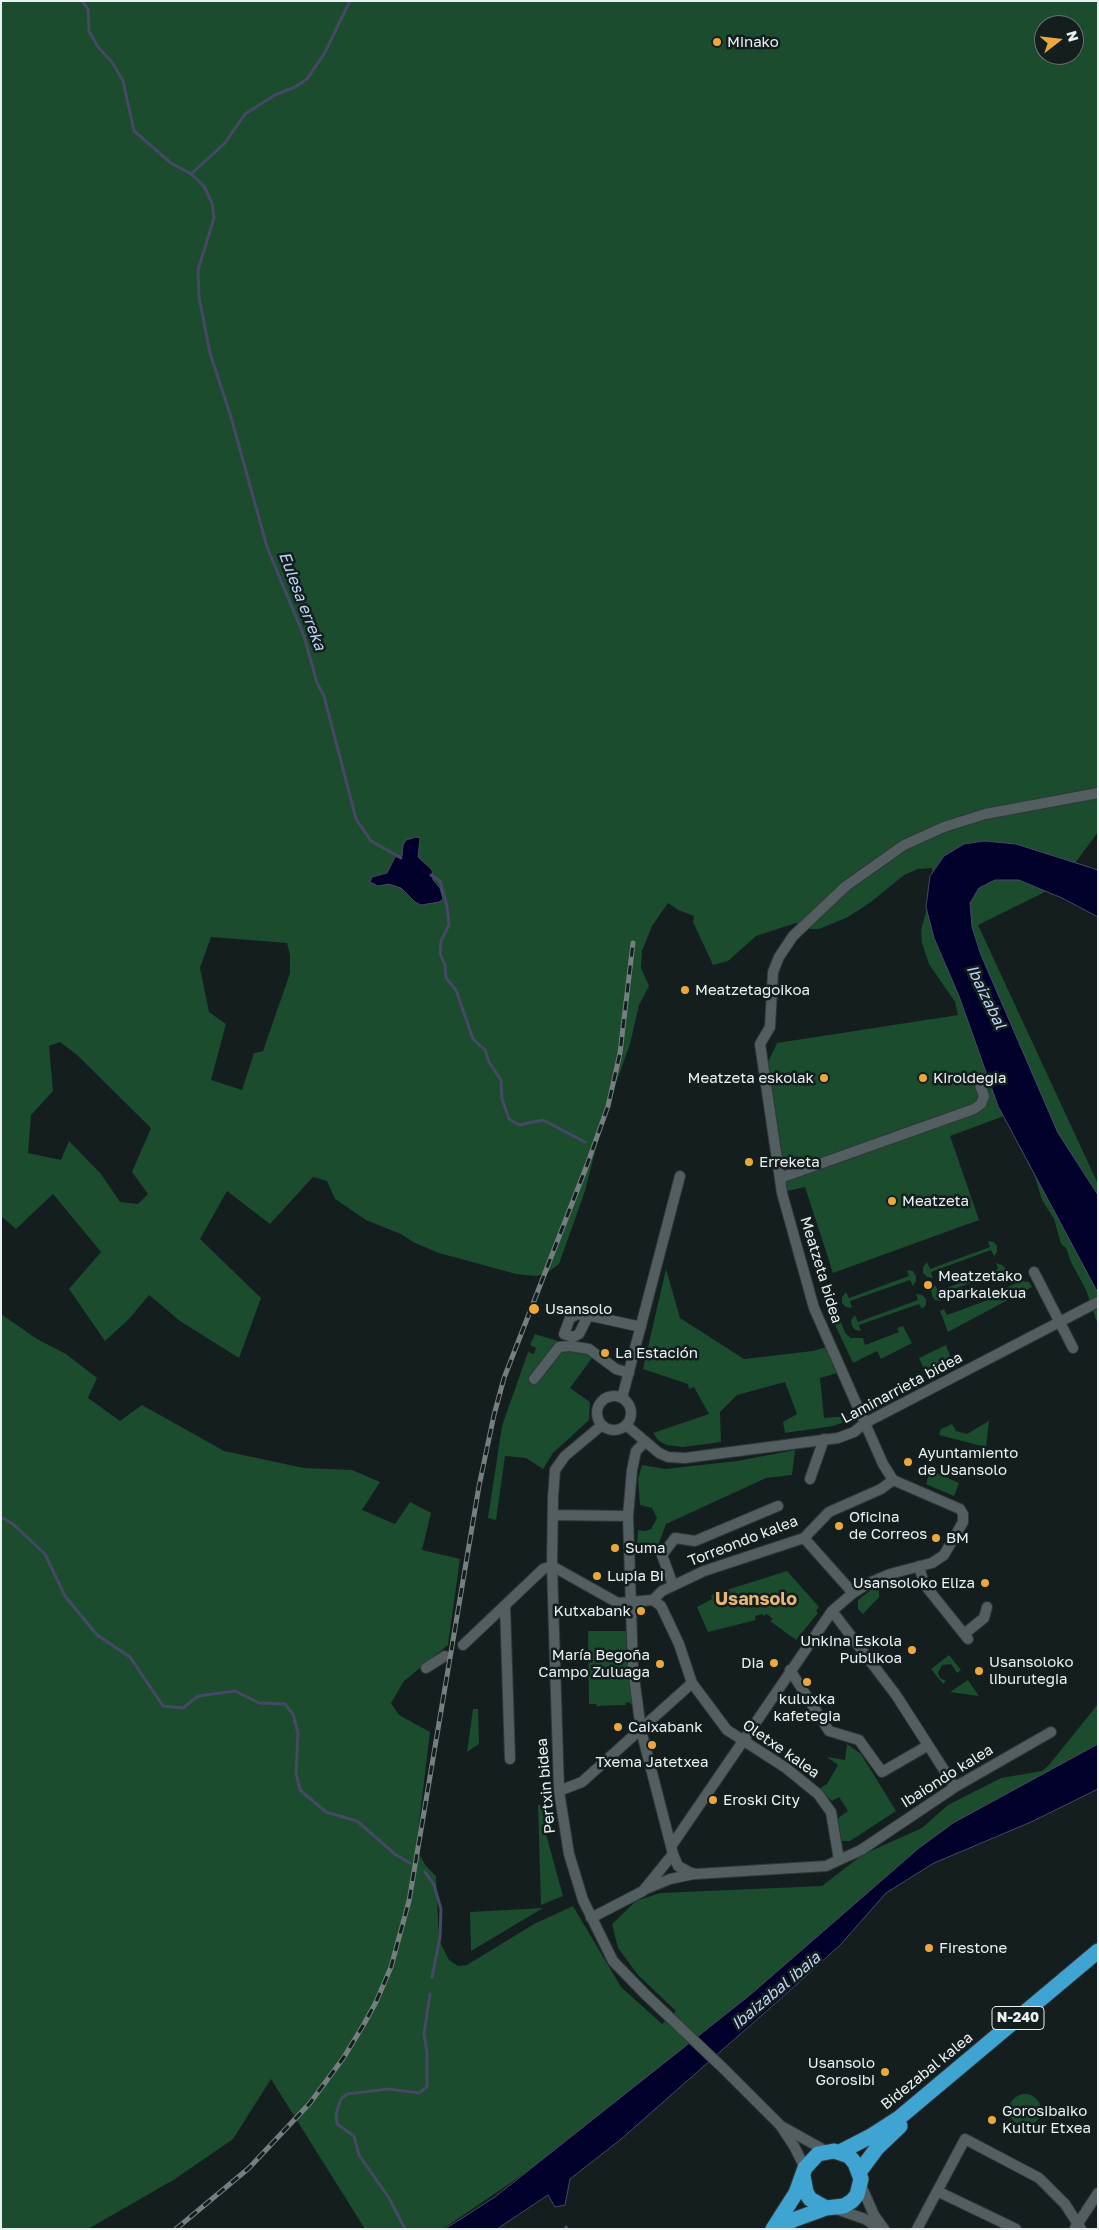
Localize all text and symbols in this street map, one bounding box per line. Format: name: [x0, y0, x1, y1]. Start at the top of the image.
north arrow: [1034, 15, 1084, 65]
text: N: [1063, 29, 1083, 43]
place label: Minako: [727, 33, 779, 51]
marker: Minako: [711, 36, 723, 48]
water label: Eulesa erreka: [274, 549, 330, 653]
water label: Ibaizabal: [962, 962, 1010, 1032]
place label: Meatzetagoikoa: [695, 981, 810, 999]
marker: Meatzetagoikoa: [679, 984, 691, 996]
place label: Meatzeta eskolak: [688, 1069, 814, 1087]
place label: Kiroldegia: [933, 1069, 1006, 1087]
marker: Meatzeta eskolak: [818, 1072, 830, 1084]
marker: Kiroldegia: [917, 1072, 929, 1084]
place label: Erreketa: [759, 1153, 820, 1171]
marker: Erreketa: [743, 1156, 755, 1168]
place label: Meatzeta: [902, 1192, 969, 1210]
marker: Meatzeta: [886, 1195, 898, 1207]
street label: Meatzeta bidea: [796, 1215, 846, 1325]
place label: Meatzetako aparkalekua: [938, 1267, 1026, 1302]
marker: Meatzetako aparkalekua: [922, 1279, 934, 1291]
place label: Usansolo: [545, 1300, 612, 1318]
marker: Usansolo: [527, 1302, 541, 1316]
place label: La Estación: [615, 1344, 698, 1362]
marker: La Estación: [599, 1347, 611, 1359]
street label: Laminarrieta bidea: [838, 1348, 966, 1428]
place label: Ayuntamiento de Usansolo: [918, 1444, 1018, 1479]
marker: Ayuntamiento de Usansolo: [902, 1456, 914, 1468]
place label: Oficina de Correos: [849, 1508, 927, 1543]
street label: Torreondo kalea: [686, 1512, 800, 1570]
marker: Oficina de Correos: [833, 1520, 845, 1532]
place label: BM: [946, 1529, 969, 1547]
marker: BM: [930, 1532, 942, 1544]
place label: Suma: [625, 1539, 665, 1557]
marker: Suma: [609, 1542, 621, 1554]
place label: Lupia Bi: [607, 1567, 664, 1585]
marker: Lupia Bi: [591, 1570, 603, 1582]
place label: Usansoloko Eliza: [853, 1574, 975, 1592]
marker: Usansoloko Eliza: [979, 1577, 991, 1589]
district label: Usansolo: [715, 1588, 797, 1610]
place label: Kutxabank: [554, 1602, 631, 1620]
marker: Kutxabank: [635, 1605, 647, 1617]
place label: Unkina Eskola Publikoa: [800, 1632, 902, 1667]
marker: Unkina Eskola Publikoa: [906, 1644, 918, 1656]
place label: María Begoña Campo Zuluaga: [538, 1646, 650, 1681]
place label: Usansoloko liburutegia: [989, 1653, 1073, 1688]
place label: Dia: [741, 1654, 764, 1672]
marker: Dia: [768, 1657, 780, 1669]
marker: María Begoña Campo Zuluaga: [654, 1658, 666, 1670]
marker: Usansoloko liburutegia: [973, 1665, 985, 1677]
marker: kuluxka kafetegia: [801, 1676, 813, 1688]
place label: kuluxka kafetegia: [773, 1690, 841, 1725]
street label: Oletxe kalea: [739, 1716, 823, 1782]
place label: Caixabank: [628, 1718, 703, 1736]
marker: Caixabank: [612, 1721, 624, 1733]
street label: Pertxin bidea: [533, 1738, 559, 1834]
marker: Txema Jatetxea: [646, 1739, 658, 1751]
street label: Ibaiondo kalea: [898, 1740, 996, 1812]
place label: Txema Jatetxea: [595, 1753, 709, 1771]
place label: Eroski City: [723, 1791, 800, 1809]
marker: Eroski City: [707, 1794, 719, 1806]
place label: Firestone: [939, 1939, 1007, 1957]
marker: Firestone: [923, 1942, 935, 1954]
water label: Ibaizabal ibaia: [728, 1948, 824, 2034]
road number: N-240: [992, 2006, 1044, 2030]
street label: Bidezabal kalea: [877, 2028, 977, 2114]
place label: Usansolo Gorosibi: [808, 2054, 875, 2089]
marker: Usansolo Gorosibi: [879, 2066, 891, 2078]
place label: Gorosibaiko Kultur Etxea: [1002, 2102, 1091, 2137]
marker: Gorosibaiko Kultur Etxea: [986, 2114, 998, 2126]

